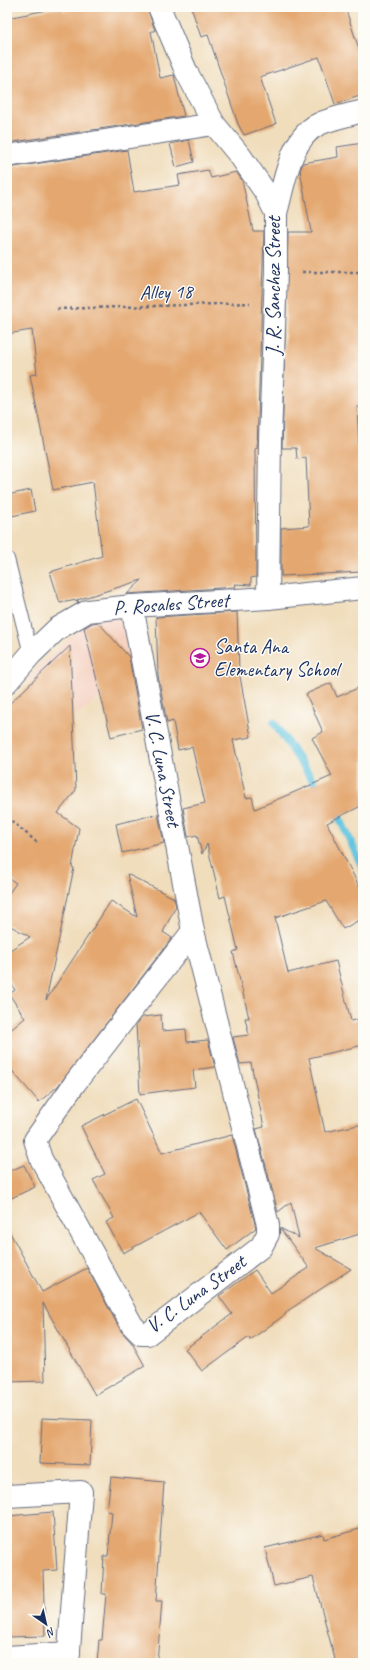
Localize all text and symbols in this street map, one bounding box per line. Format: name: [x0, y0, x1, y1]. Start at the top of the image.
street label: J. R. Sanchez Street: [261, 214, 286, 356]
street label: Alley 18: [139, 279, 195, 305]
street label: P. Rosales Street: [112, 587, 233, 621]
place label: Santa Ana Elementary School: [214, 634, 342, 682]
school or university icon: Santa Ana Elementary School: [189, 647, 211, 669]
street label: V. C. Luna Street: [140, 709, 187, 831]
street label: V. C. Luna Street: [141, 1248, 253, 1338]
north arrow: [26, 1604, 66, 1644]
text: N: [43, 1625, 58, 1641]

